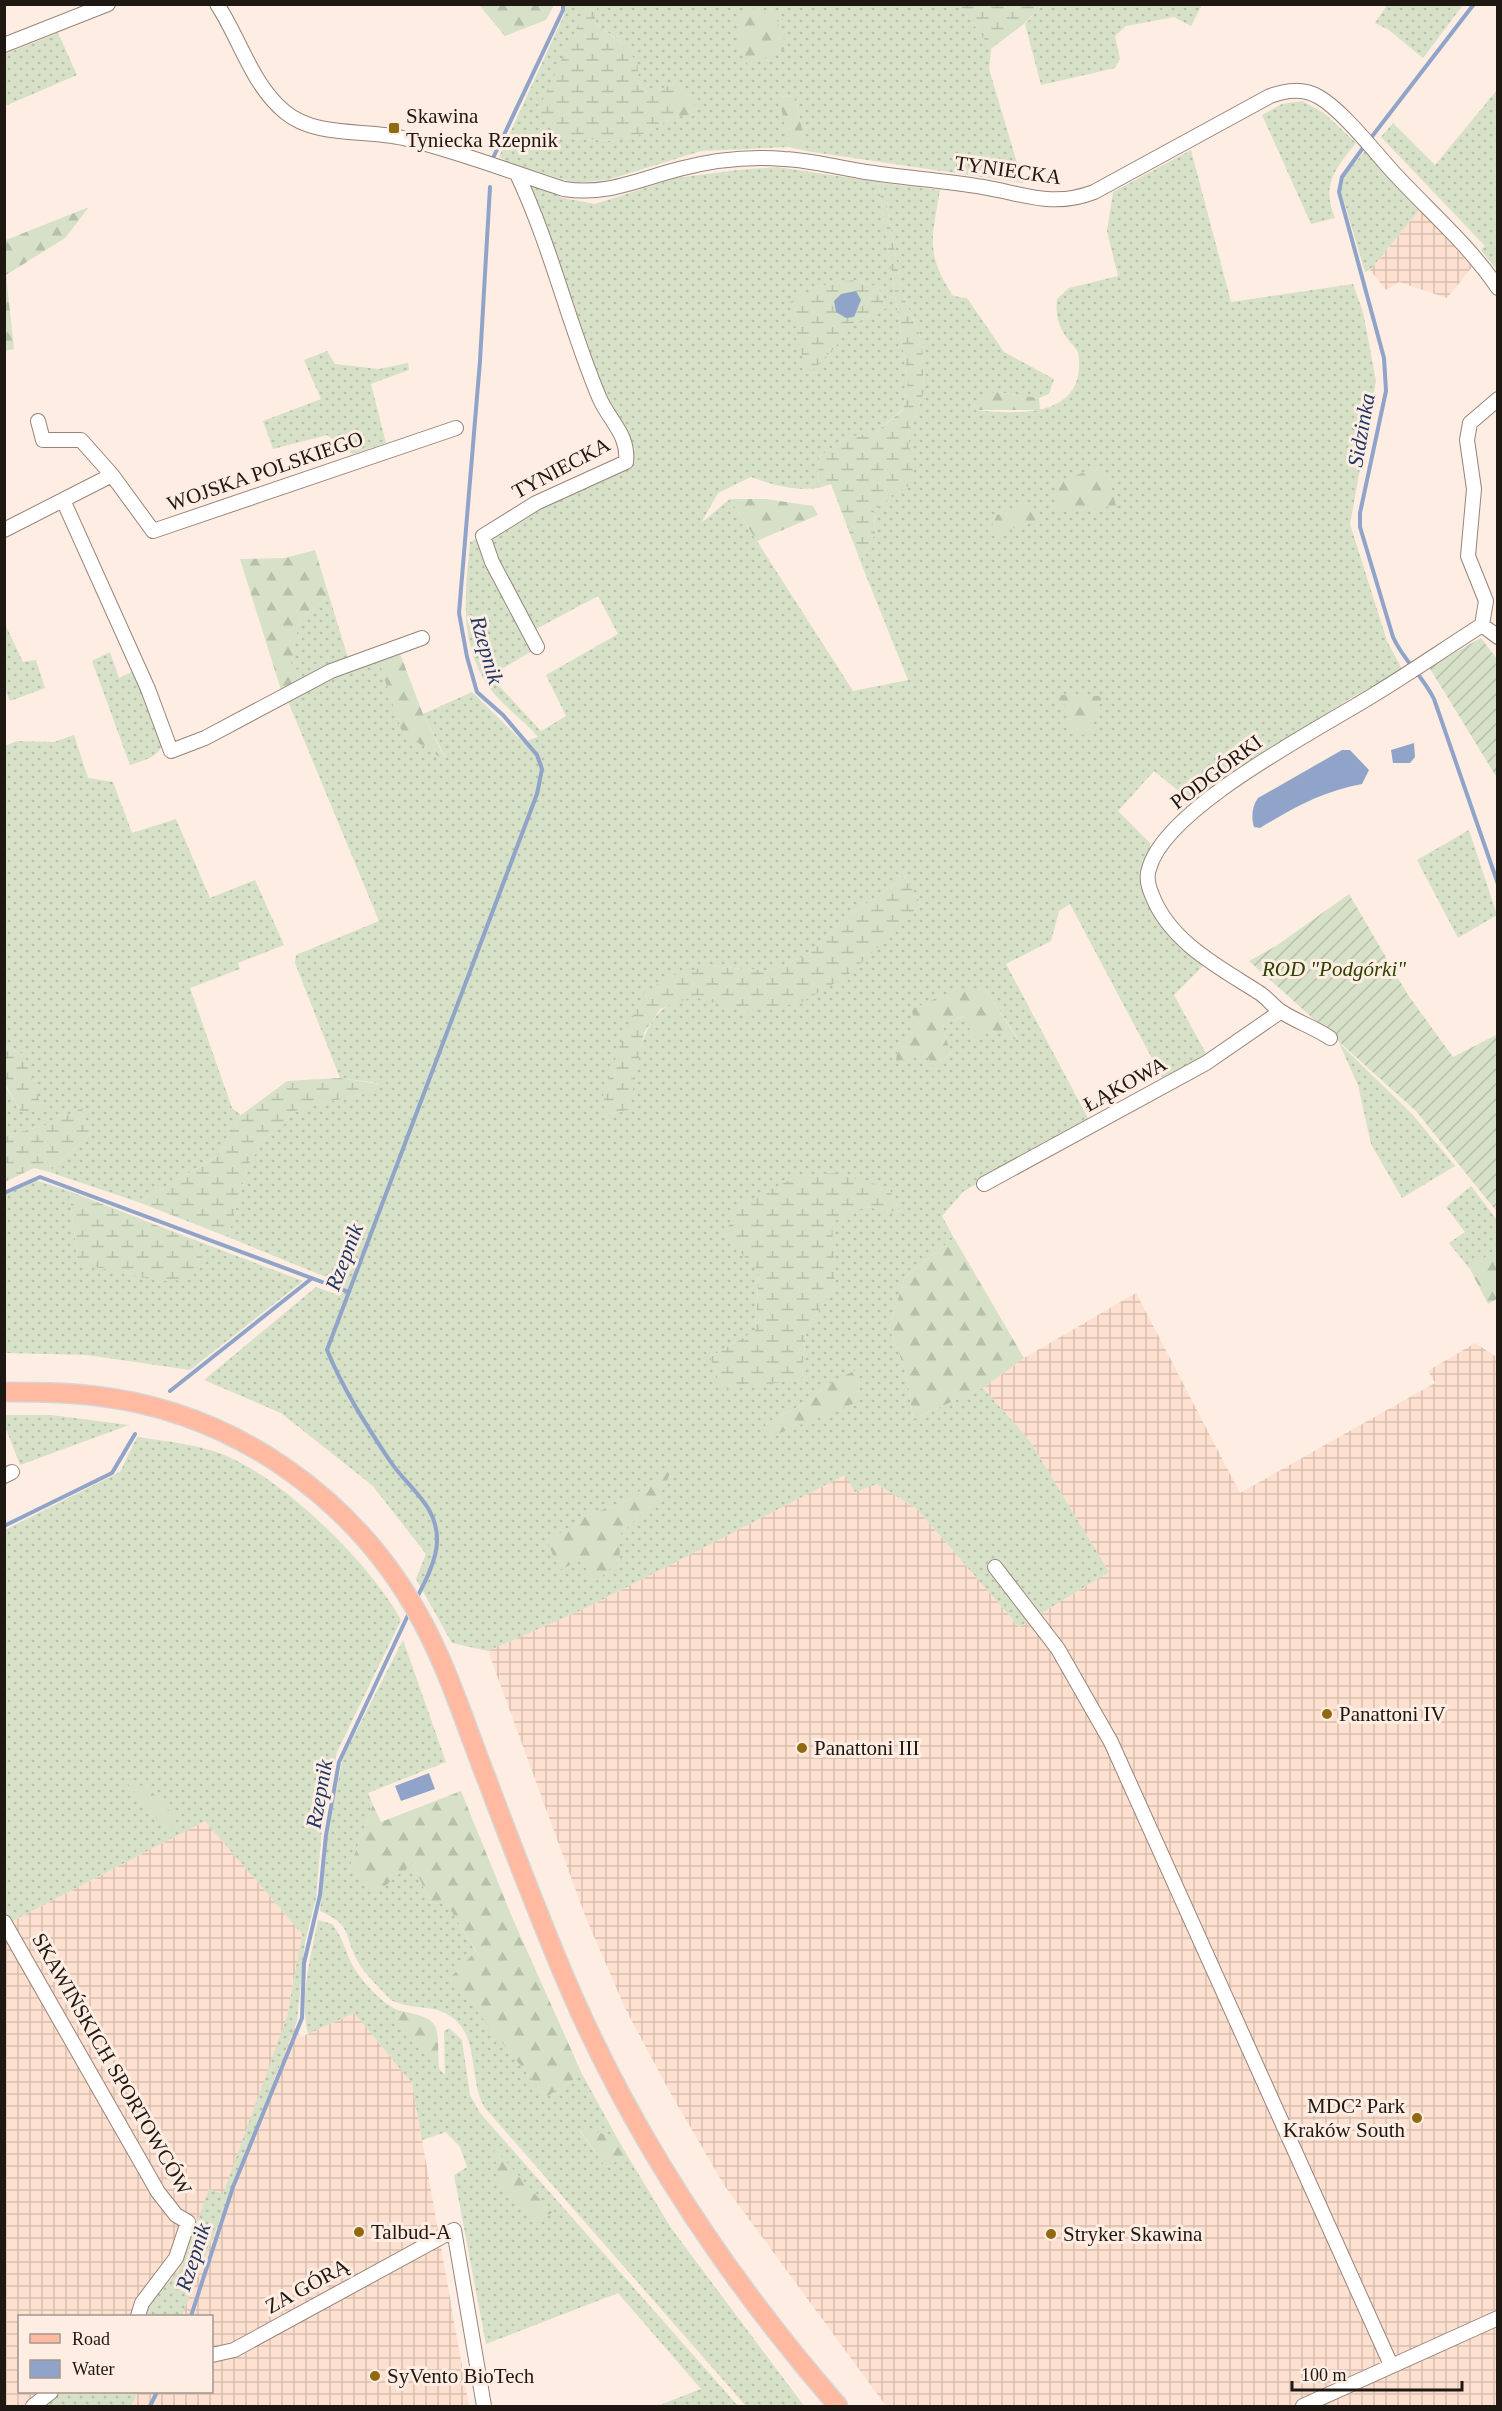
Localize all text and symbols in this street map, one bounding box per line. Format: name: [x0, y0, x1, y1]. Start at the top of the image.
place label: Skawina Tyniecka Rzepnik: [406, 104, 558, 152]
marker: Skawina Tyniecka Rzepnik: [387, 121, 401, 135]
street label: TYNIECKA: [953, 151, 1064, 189]
water label: Sidzinka: [1342, 391, 1380, 469]
street label: WOJSKA POLSKIEGO: [164, 426, 366, 516]
street label: TYNIECKA: [508, 432, 615, 504]
water label: Rzepnik: [465, 612, 509, 688]
street label: PODGÓRKI: [1165, 730, 1267, 814]
park label: ROD "Podgórki": [1261, 957, 1406, 981]
street label: ŁĄKOWA: [1079, 1051, 1171, 1117]
water label: Rzepnik: [319, 1219, 369, 1295]
place label: Panattoni IV: [1339, 1702, 1446, 1726]
marker: Panattoni IV: [1320, 1707, 1334, 1721]
place label: Panattoni III: [814, 1736, 920, 1760]
marker: Panattoni III: [795, 1741, 809, 1755]
water label: Rzepnik: [300, 1756, 338, 1831]
street label: SKAWIŃSKICH SPORTOWCÓW: [27, 1929, 197, 2199]
place label: MDC² Park Kraków South: [1283, 2094, 1405, 2142]
marker: MDC² Park Kraków South: [1410, 2111, 1424, 2125]
water label: Rzepnik: [170, 2219, 216, 2295]
place label: Talbud-A: [371, 2220, 452, 2244]
place label: Stryker Skawina: [1063, 2222, 1203, 2246]
marker: Talbud-A: [352, 2225, 366, 2239]
marker: Stryker Skawina: [1044, 2227, 1058, 2241]
street label: ZA GÓRĄ: [261, 2253, 354, 2319]
legend: [18, 2315, 213, 2393]
text: Road: [72, 2329, 110, 2349]
scale bar: [1292, 2354, 1462, 2392]
text: Water: [72, 2359, 115, 2379]
place label: SyVento BioTech: [387, 2364, 535, 2388]
text: 100 m: [1301, 2365, 1347, 2385]
marker: SyVento BioTech: [368, 2369, 382, 2383]

